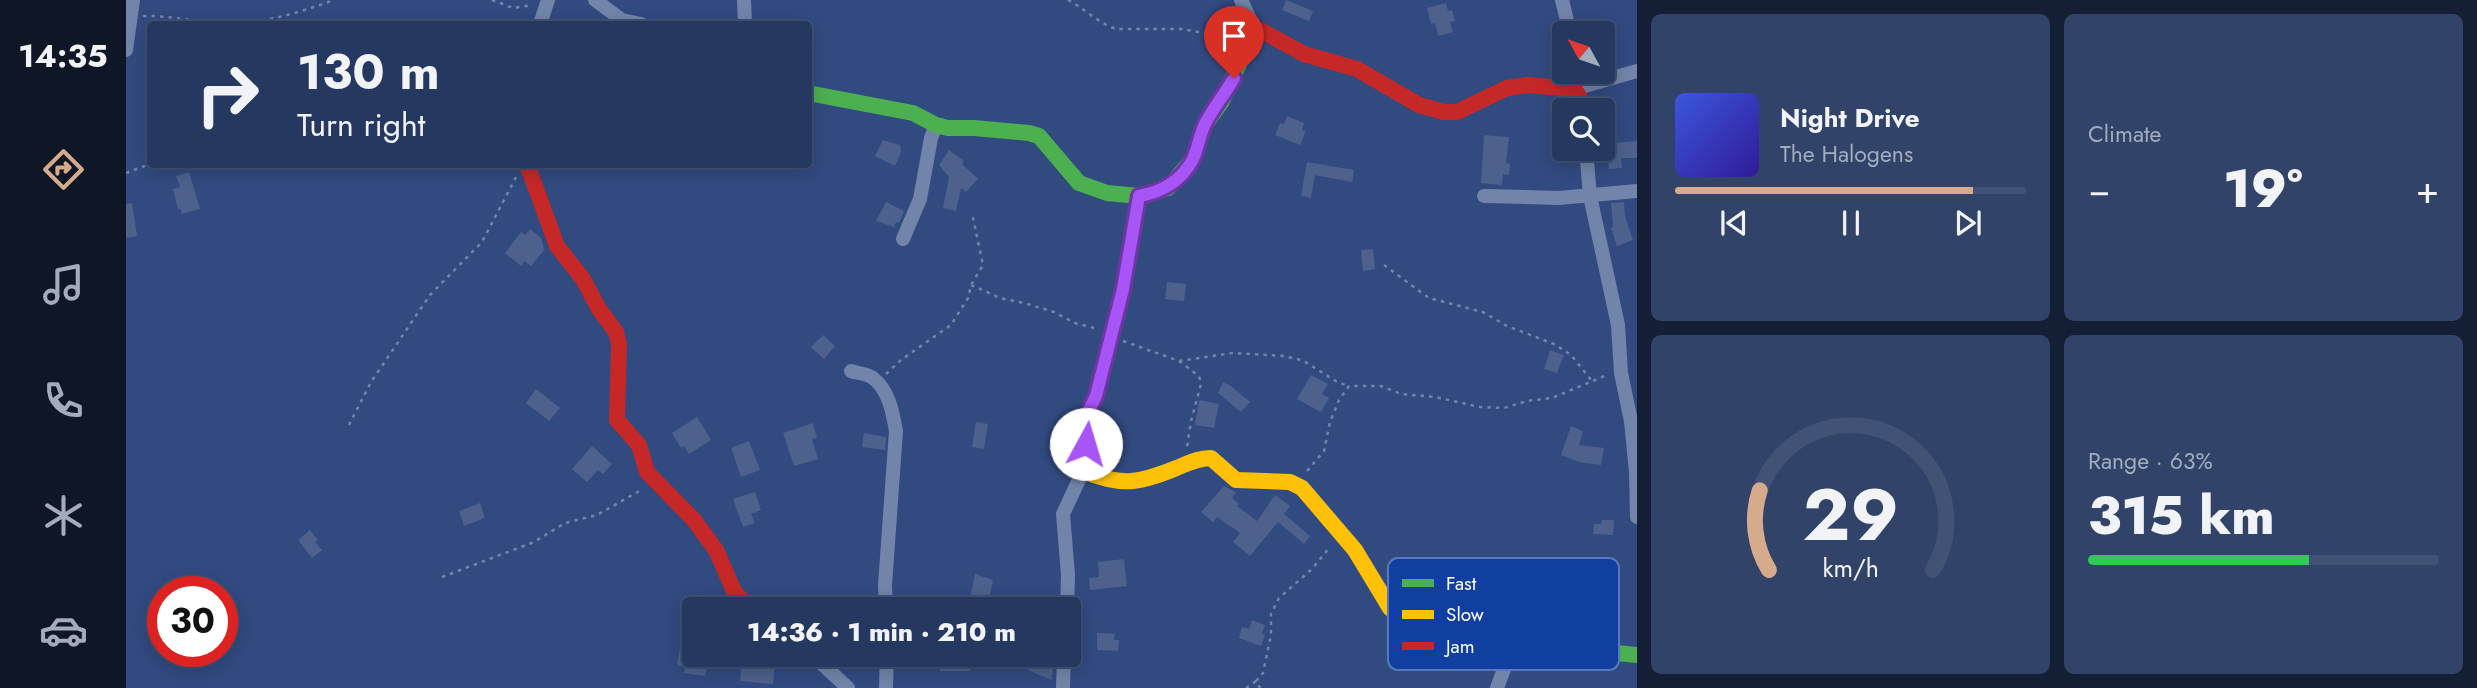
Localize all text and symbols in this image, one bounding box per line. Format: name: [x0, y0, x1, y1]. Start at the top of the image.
pin: [1204, 6, 1264, 78]
icon: arrive: [1215, 17, 1253, 55]
north arrow: [1552, 21, 1615, 84]
map controls: [1552, 21, 1615, 161]
text: 14:35: [18, 33, 108, 79]
text: 130 m: [297, 37, 440, 107]
icon: right: [182, 49, 273, 140]
button: search: [1552, 98, 1615, 161]
text: Night Drive: [1780, 99, 1920, 137]
text: Turn right: [297, 102, 426, 148]
text: Climate: [2088, 117, 2161, 151]
text: The Halogens: [1780, 137, 1913, 171]
icon: directions: [39, 145, 88, 194]
text: 19°: [2223, 151, 2303, 227]
text: −: [2088, 162, 2110, 217]
text: +: [2416, 162, 2439, 217]
icon: previous: [1715, 204, 1753, 242]
icon: pause: [1832, 204, 1870, 242]
icon: next: [1949, 204, 1987, 242]
icon: music: [39, 260, 88, 309]
icon: phone: [39, 376, 88, 425]
position arrow: [1049, 407, 1123, 481]
text: Range · 63%: [2088, 444, 2213, 478]
text: 29: [1802, 463, 1899, 568]
text: 315 km: [2088, 478, 2275, 554]
icon: climate: [39, 491, 88, 540]
text: km/h: [1822, 550, 1879, 586]
legend: [1388, 558, 1619, 670]
text: Fast: [1446, 570, 1477, 597]
speed limit sign: 30: [147, 576, 238, 667]
text: Slow: [1446, 601, 1484, 628]
icon: car: [39, 606, 88, 655]
text: 14:36 · 1 min · 210 m: [747, 613, 1016, 651]
text: Jam: [1443, 633, 1475, 660]

